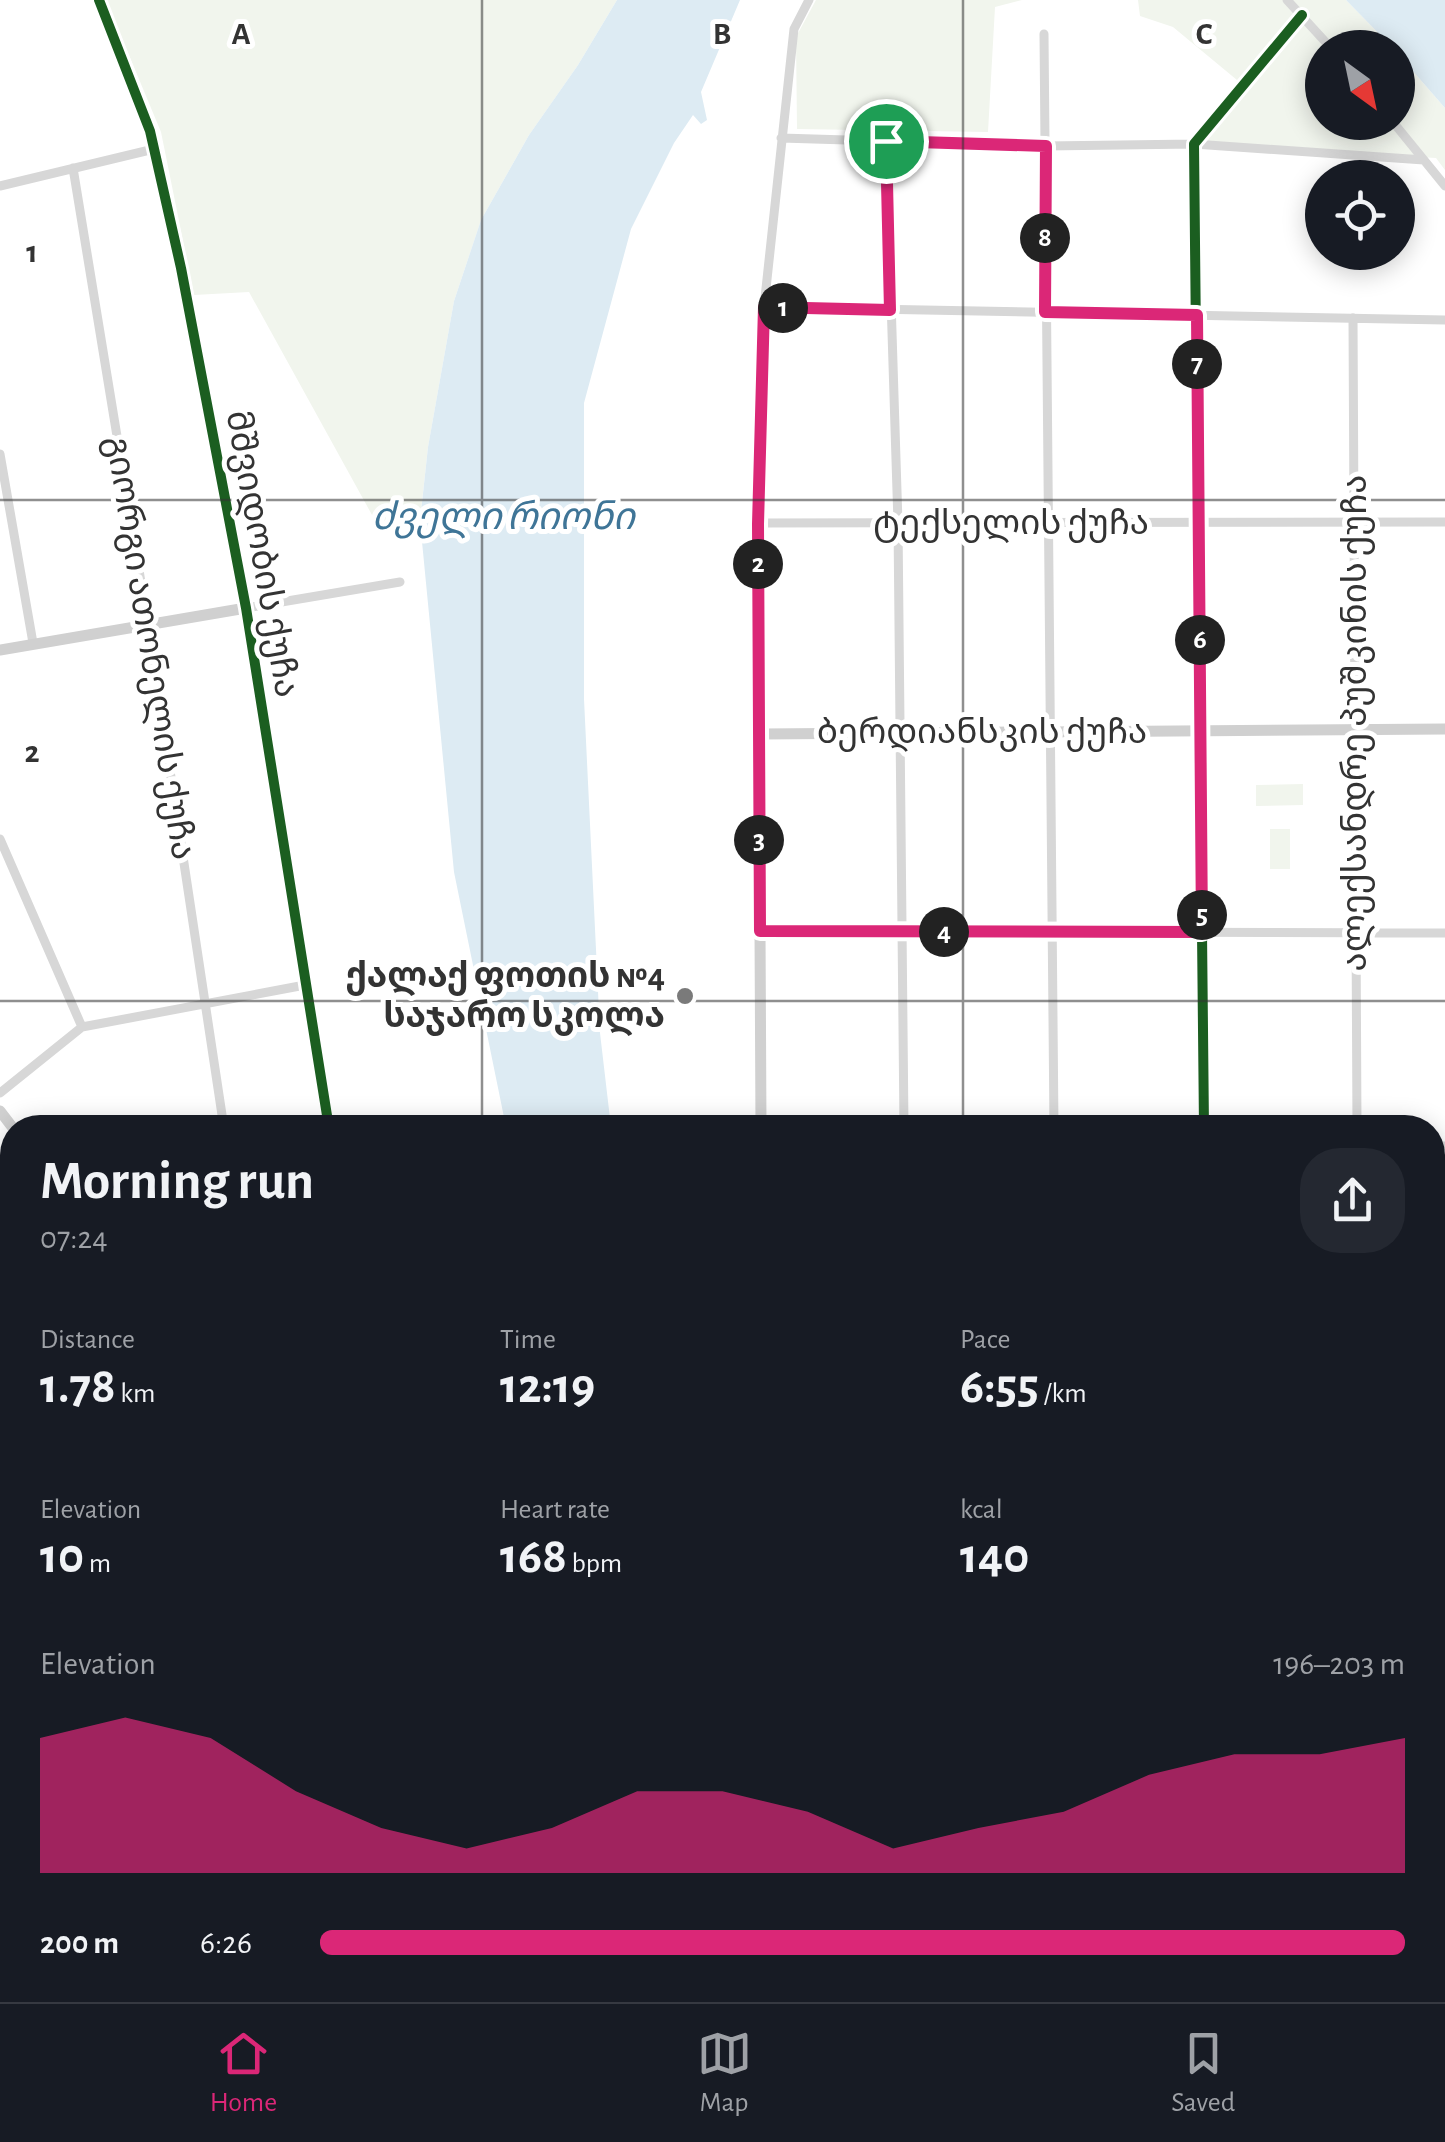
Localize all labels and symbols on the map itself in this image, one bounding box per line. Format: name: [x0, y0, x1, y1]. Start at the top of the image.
text: A: [231, 18, 251, 50]
text: B: [713, 18, 731, 50]
text: C: [1196, 18, 1213, 50]
north arrow: [1305, 30, 1415, 140]
pin: [844, 99, 929, 184]
pin: 8: [1020, 213, 1070, 263]
text: 1: [26, 236, 38, 268]
pin: 1: [758, 283, 808, 333]
pin: 7: [1172, 339, 1222, 389]
street label: მშვიდობის ქუჩა: [218, 408, 304, 701]
street label: გიორგი ათონელის ქუჩა: [97, 434, 201, 863]
street label: ალექსანდრე პუშკინის ქუჩა: [1338, 475, 1375, 971]
water label: ძველი რიონი: [371, 499, 637, 539]
street label: ტექსელის ქუჩა: [873, 506, 1149, 543]
pin: 2: [733, 539, 783, 589]
pin: 6: [1175, 615, 1225, 665]
street label: ბერდიანსკის ქუჩა: [817, 715, 1147, 752]
text: 2: [24, 736, 40, 768]
pin: 3: [734, 815, 784, 865]
pin: 5: [1177, 890, 1227, 940]
pin: 4: [919, 907, 969, 957]
place label: ქალაქ ფოთის №4 საჯარო სკოლა: [345, 959, 665, 1036]
marker: ქალაქ ფოთის №4 საჯარო სკოლა: [674, 985, 696, 1007]

